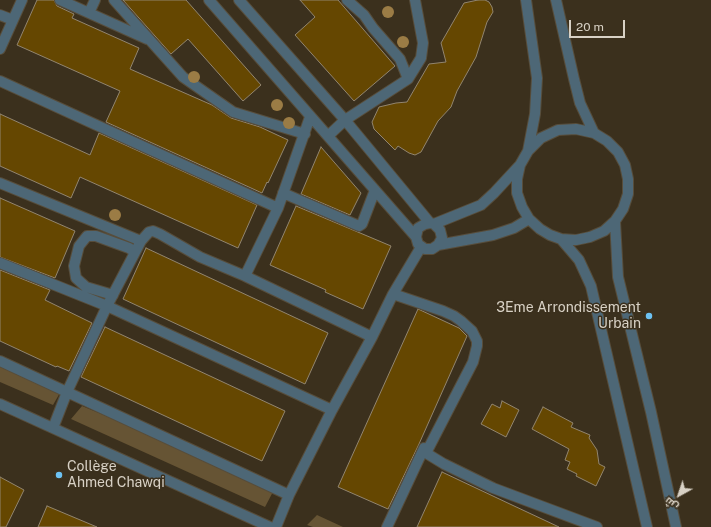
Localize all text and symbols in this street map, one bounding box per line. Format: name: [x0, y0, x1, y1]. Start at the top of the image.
scale bar: [571, 12, 627, 38]
text: 20 m: [576, 20, 604, 34]
place label: 3Eme Arrondissement Urbain: [496, 300, 641, 332]
marker: 3Eme Arrondissement Urbain: [644, 311, 654, 321]
place label: Collège Ahmed Chawqi: [67, 459, 165, 492]
marker: Collège Ahmed Chawqi: [54, 470, 64, 480]
north arrow: [659, 475, 699, 515]
text: ش: [662, 495, 681, 513]

